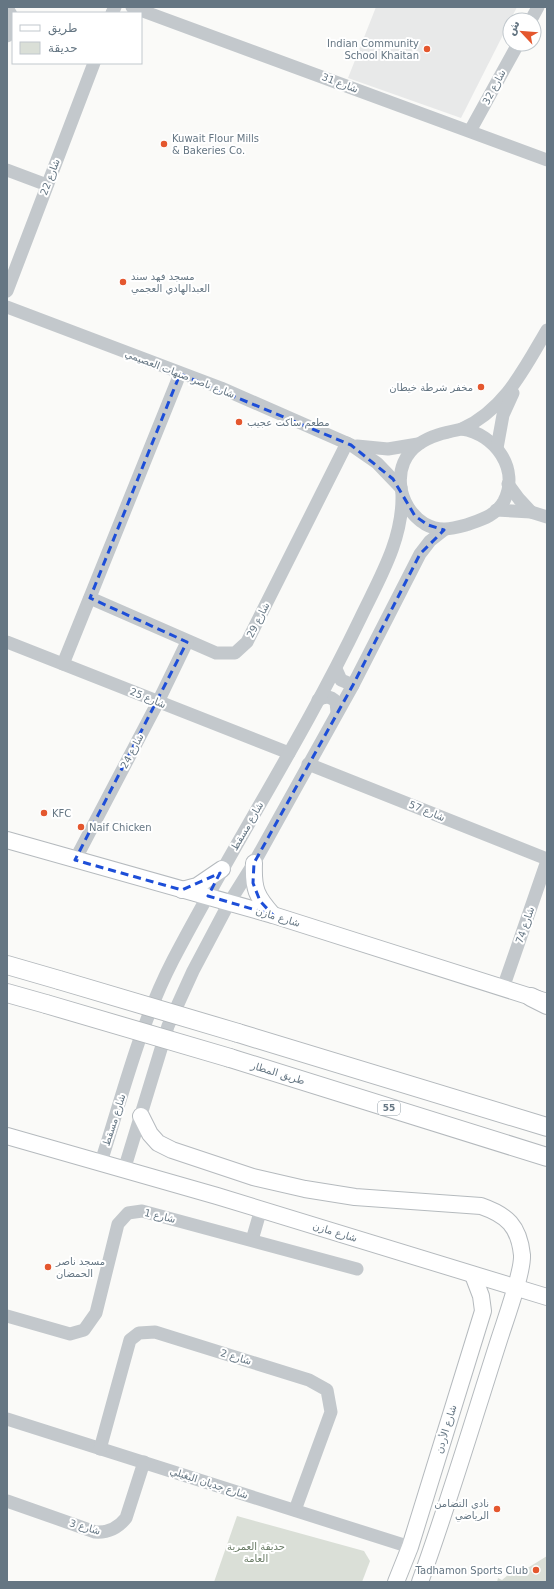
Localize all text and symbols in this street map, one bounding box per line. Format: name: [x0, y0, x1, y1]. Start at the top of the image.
legend: [12, 12, 142, 64]
north arrow: [502, 12, 542, 52]
text: ش: [504, 18, 523, 38]
text: طريق: [48, 21, 78, 36]
place label: Indian Community School Khaitan: [327, 38, 419, 61]
text: حديقة: [48, 41, 78, 55]
marker: Indian Community School Khaitan: [422, 44, 432, 54]
street label: شارع 32: [480, 68, 509, 107]
street label: شارع 31: [320, 71, 360, 96]
place label: Kuwait Flour Mills & Bakeries Co.: [172, 133, 259, 156]
marker: Kuwait Flour Mills & Bakeries Co.: [159, 139, 169, 149]
street label: شارع 22: [38, 157, 63, 197]
place label: مسجد فهد سند العبدالهادي العجمي: [131, 271, 210, 295]
marker: مسجد فهد سند العبدالهادي العجمي: [118, 277, 128, 287]
street label: شارع ناصر صنهات العصيمي: [123, 348, 236, 401]
place label: مخفر شرطة خيطان: [389, 382, 473, 393]
marker: مخفر شرطة خيطان: [476, 382, 486, 392]
marker: مطعم ساكت عجيب: [234, 417, 244, 427]
place label: مطعم ساكت عجيب: [247, 417, 330, 429]
street label: شارع 29: [244, 601, 272, 640]
street label: شارع 25: [128, 686, 168, 711]
street label: شارع 24: [118, 732, 147, 771]
street label: شارع 57: [407, 799, 447, 824]
street label: شارع مسقط: [229, 800, 266, 853]
marker: KFC: [39, 808, 49, 818]
place label: KFC: [52, 808, 71, 819]
marker: Naif Chicken: [76, 822, 86, 832]
place label: Naif Chicken: [89, 822, 152, 833]
street label: شارع مازن: [254, 905, 302, 930]
street label: شارع 74: [514, 905, 537, 945]
street label: طريق المطار: [249, 1059, 306, 1086]
street label: شارع مسقط: [100, 1093, 129, 1148]
road number: 55: [378, 1101, 400, 1115]
street label: شارع 1: [143, 1207, 177, 1226]
street label: شارع مازن: [311, 1220, 359, 1245]
place label: مسجد ناصر الحمضان: [55, 1256, 105, 1279]
marker: مسجد ناصر الحمضان: [43, 1262, 53, 1272]
street label: شارع 2: [219, 1347, 253, 1368]
street label: شارع الأردن: [432, 1403, 460, 1455]
street label: شارع جديان البغيلي: [168, 1465, 249, 1502]
place label: نادي التضامن الرياضي: [434, 1498, 489, 1522]
marker: نادي التضامن الرياضي: [492, 1504, 502, 1514]
street label: شارع 3: [68, 1517, 102, 1538]
park label: حديقة العمرية العامة: [227, 1541, 285, 1564]
place label: Tadhamon Sports Club: [415, 1565, 528, 1576]
marker: Tadhamon Sports Club: [531, 1565, 541, 1575]

